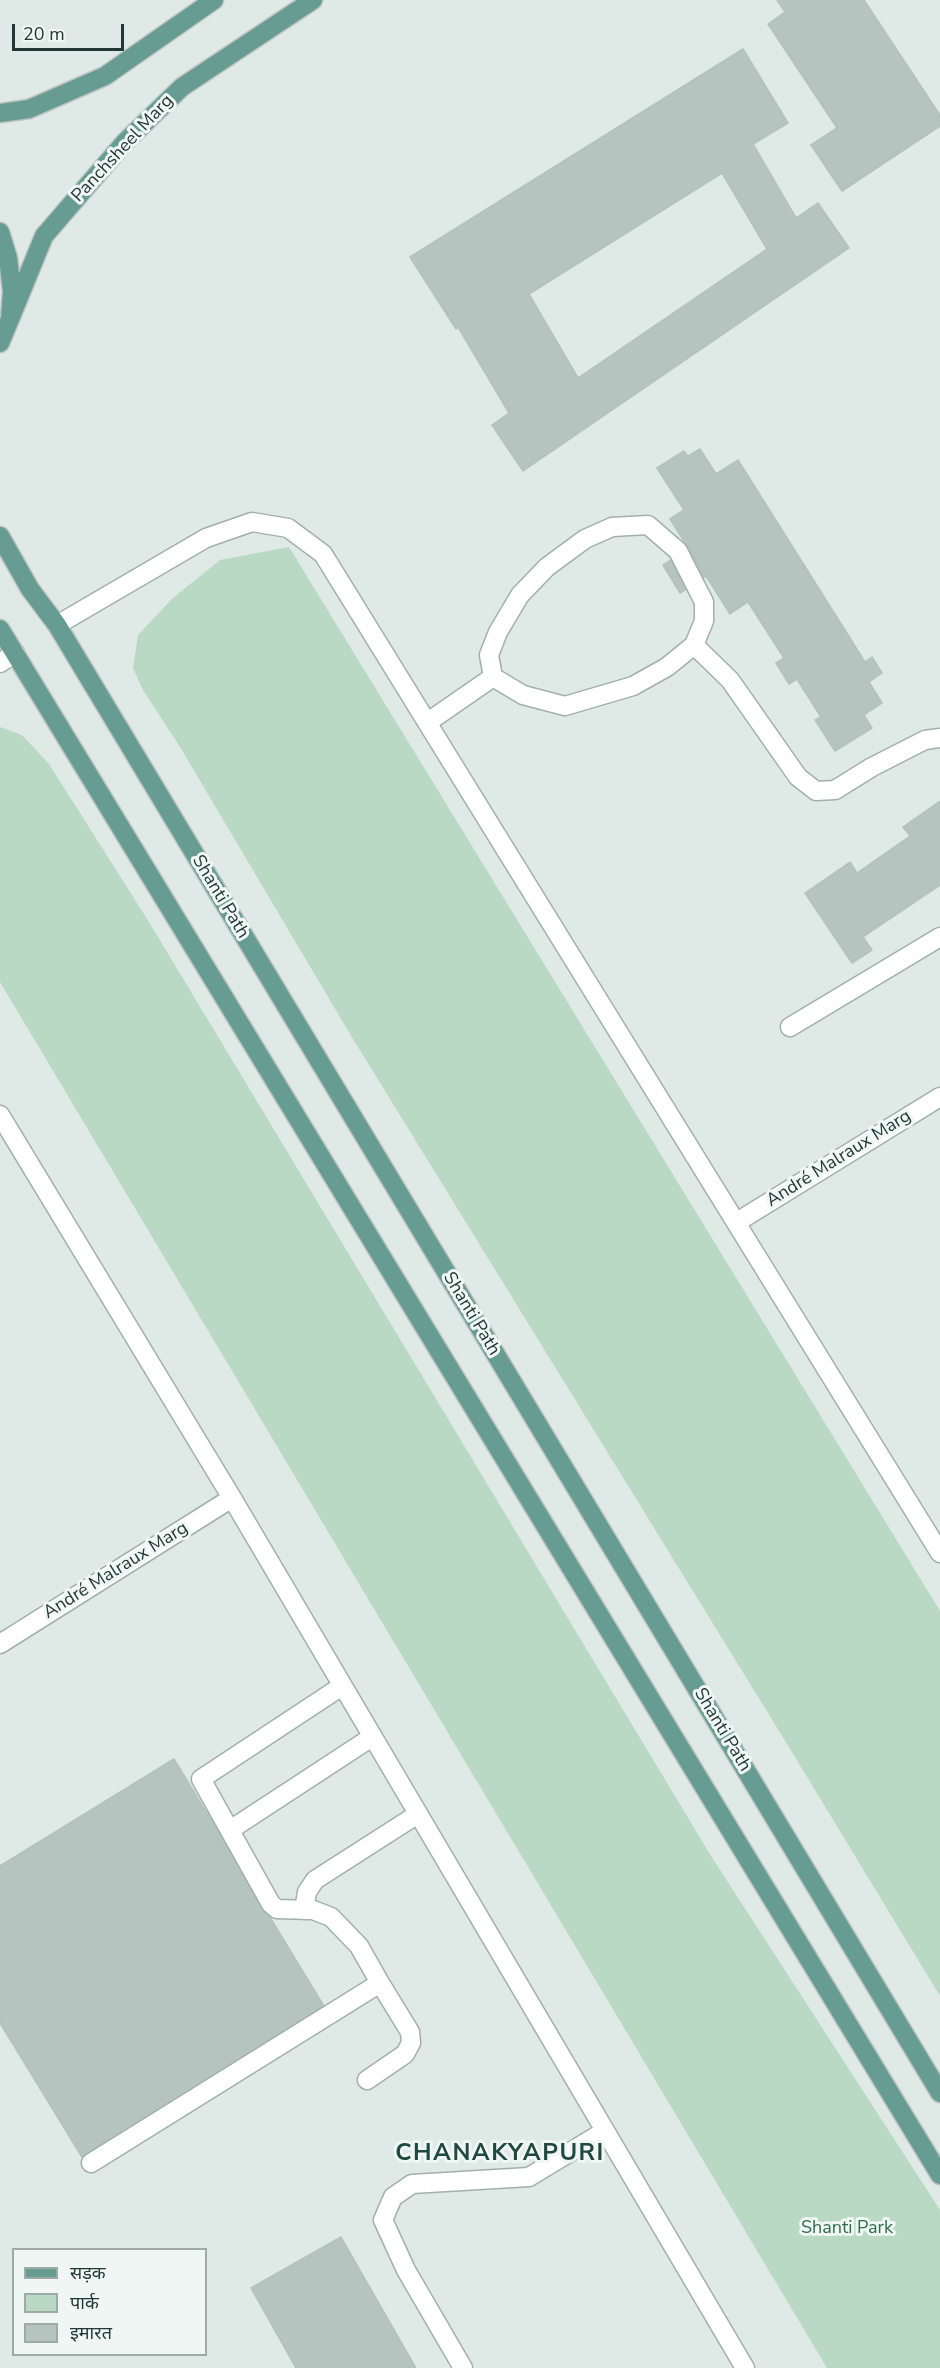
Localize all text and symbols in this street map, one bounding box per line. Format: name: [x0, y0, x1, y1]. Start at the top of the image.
scale bar: [15, 12, 128, 50]
text: 20 m: [23, 22, 65, 46]
street label: Panchsheel Marg: [68, 91, 178, 207]
street label: Shanti Path: [187, 852, 253, 942]
street label: André Malraux Marg: [763, 1106, 915, 1212]
street label: Shanti Path: [438, 1269, 504, 1359]
street label: André Malraux Marg: [40, 1518, 192, 1624]
street label: Shanti Path: [689, 1685, 755, 1775]
district label: CHANAKYAPURI: [395, 2140, 605, 2168]
park label: Shanti Park: [801, 2218, 893, 2240]
legend: [12, 2248, 207, 2356]
text: सड़क: [70, 2261, 106, 2285]
text: पार्क: [70, 2291, 99, 2315]
text: इमारत: [70, 2321, 112, 2345]

